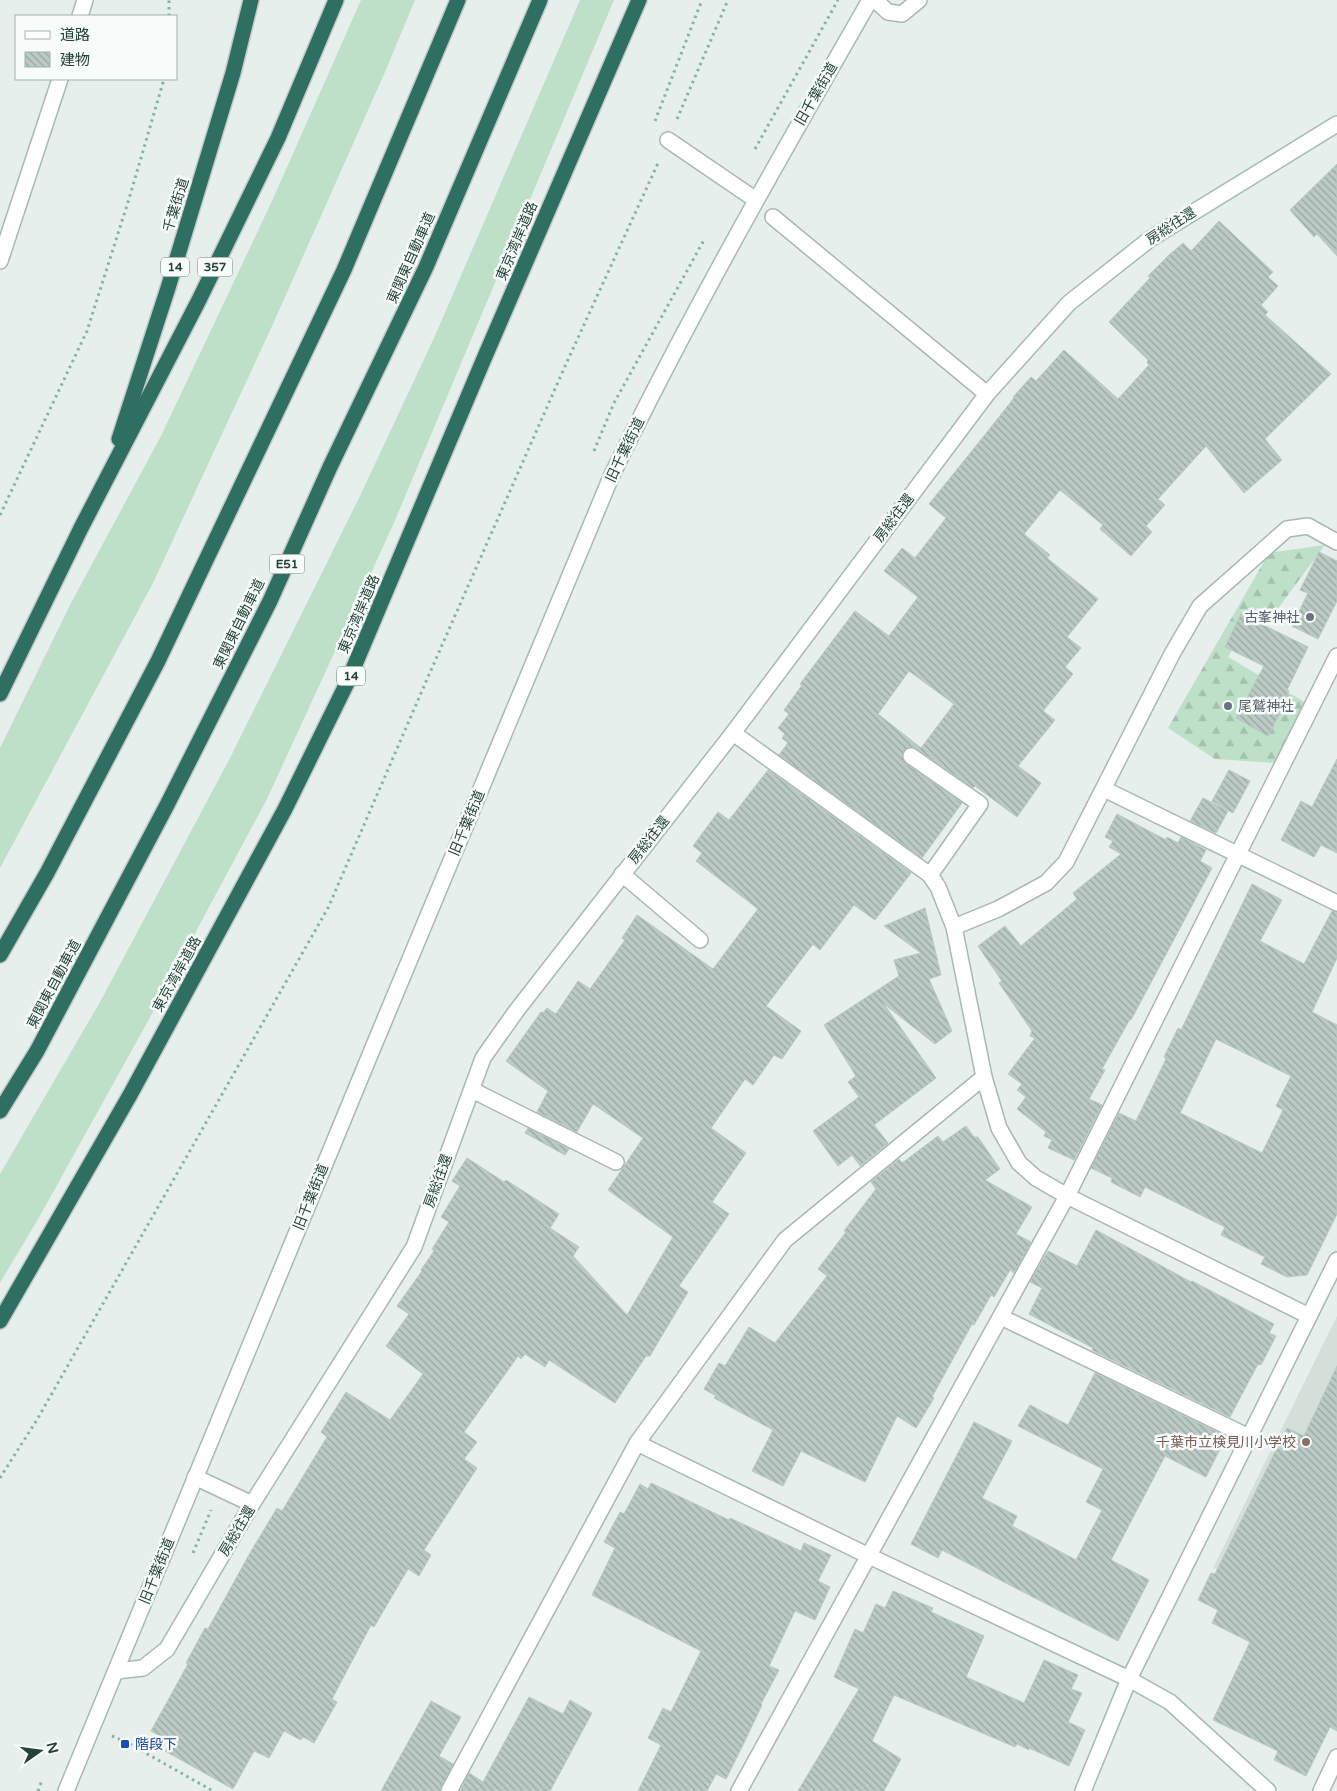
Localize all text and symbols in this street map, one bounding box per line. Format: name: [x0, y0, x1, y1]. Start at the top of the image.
legend: [15, 15, 178, 80]
text: 道路: [60, 26, 90, 44]
text: 建物: [60, 51, 90, 69]
street label: 旧千葉街道: [791, 59, 841, 129]
street label: 千葉街道: [160, 176, 192, 234]
street label: 東京湾岸道路: [493, 199, 541, 283]
street label: 房総往還: [1143, 204, 1199, 248]
street label: 東関東自動車道: [383, 210, 439, 306]
road number: 14: [161, 258, 189, 276]
road number: 357: [198, 258, 232, 276]
street label: 旧千葉街道: [602, 415, 648, 485]
street label: 房総往還: [870, 491, 918, 545]
road number: E51: [270, 554, 304, 574]
street label: 東京湾岸道路: [335, 572, 383, 656]
street label: 東関東自動車道: [210, 576, 268, 672]
place label: 古峯神社: [1244, 609, 1300, 626]
marker: 古峯神社: [1304, 611, 1316, 623]
road number: 14: [337, 666, 365, 686]
place label: 尾鷲神社: [1238, 698, 1294, 715]
marker: 尾鷲神社: [1222, 700, 1234, 712]
street label: 旧千葉街道: [446, 787, 488, 859]
street label: 房総往還: [625, 813, 673, 867]
street label: 東京湾岸道路: [149, 933, 205, 1015]
street label: 東関東自動車道: [23, 937, 85, 1031]
street label: 房総往還: [420, 1152, 456, 1210]
street label: 旧千葉街道: [290, 1161, 332, 1233]
place label: 千葉市立検見川小学校: [1156, 1434, 1296, 1451]
marker: 千葉市立検見川小学校: [1300, 1436, 1312, 1448]
street label: 房総往還: [215, 1503, 259, 1559]
street label: 旧千葉街道: [136, 1535, 178, 1607]
north arrow: [15, 1726, 65, 1776]
place label: 階段下: [135, 1736, 177, 1753]
marker: 階段下: [119, 1738, 131, 1750]
text: N: [43, 1740, 62, 1755]

